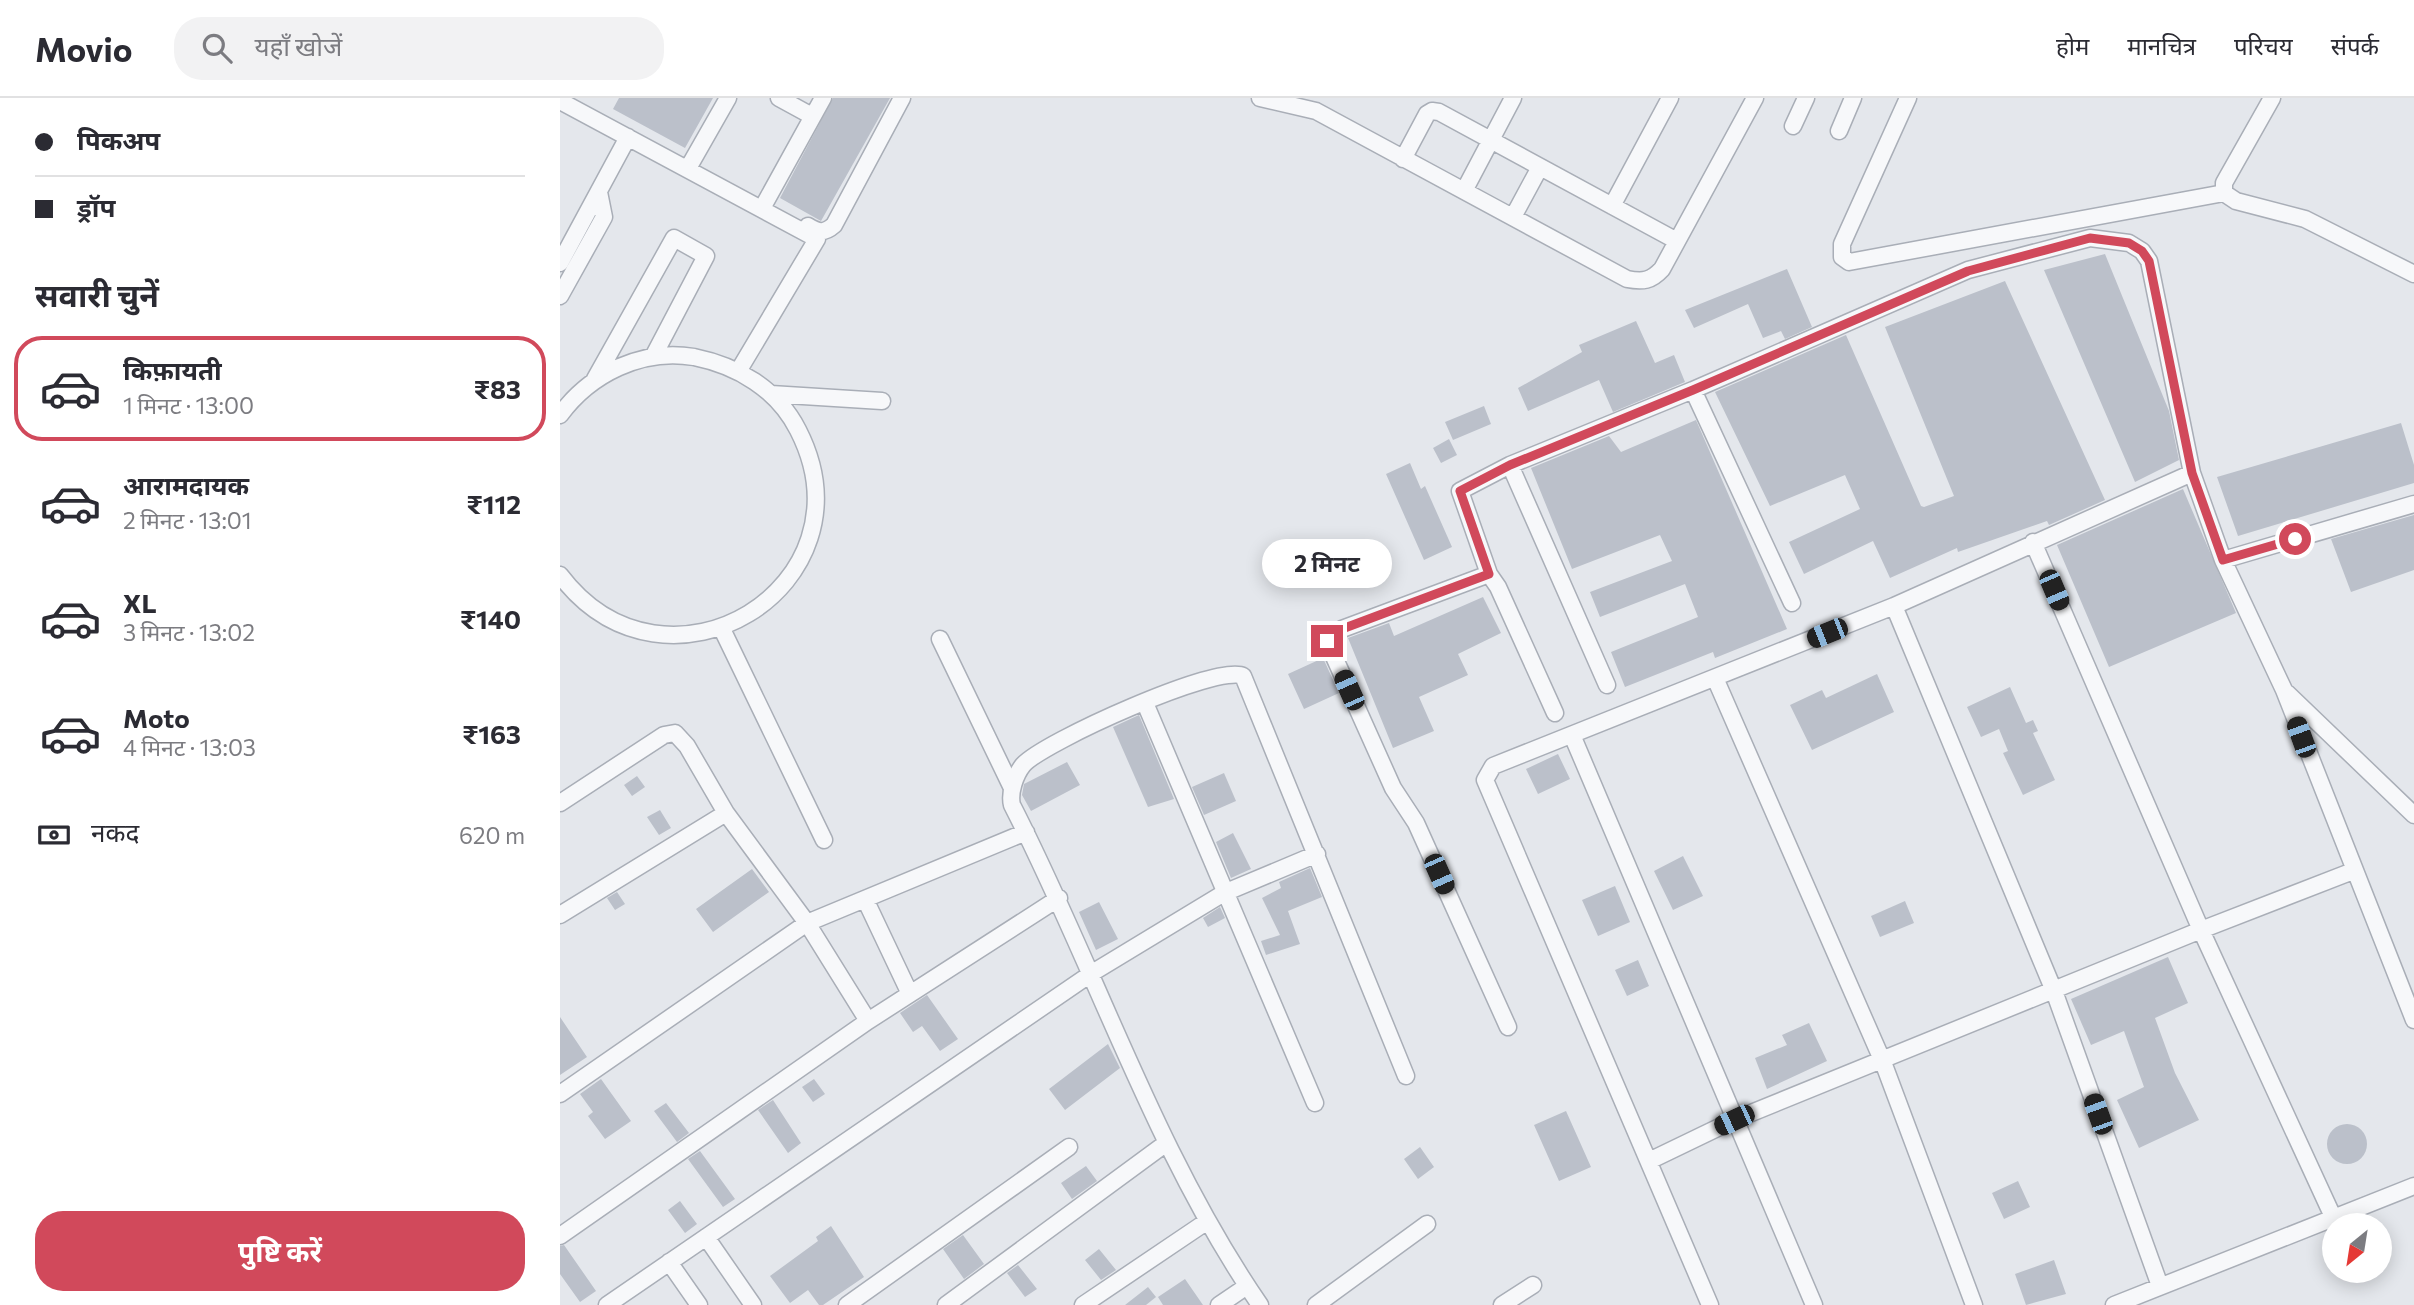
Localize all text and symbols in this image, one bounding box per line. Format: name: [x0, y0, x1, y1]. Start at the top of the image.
search box: [174, 17, 664, 80]
text: Movio: [35, 28, 132, 69]
icon: search: [198, 29, 236, 67]
text: यहाँ खोजें: [254, 30, 342, 61]
text: होम: [2056, 31, 2089, 60]
text: मानचित्र: [2127, 31, 2196, 60]
text: परिचय: [2234, 31, 2293, 60]
text: संपर्क: [2331, 31, 2379, 60]
text: पिकअप: [77, 124, 160, 155]
text: ड्रॉप: [77, 191, 115, 222]
text: सवारी चुनें: [35, 274, 159, 314]
text: किफ़ायती: [123, 354, 222, 385]
icon: car: [39, 357, 102, 420]
text: ₹83: [474, 373, 521, 404]
text: 1 मिनट · 13:00: [123, 391, 254, 419]
text: आरामदायक: [123, 469, 249, 500]
icon: car: [39, 472, 102, 535]
text: ₹112: [467, 488, 521, 519]
text: 2 मिनट · 13:01: [123, 506, 252, 534]
route start: [2279, 523, 2311, 555]
callout: 2 मिनट: [1262, 540, 1392, 588]
text: 2 मिनट: [1294, 549, 1360, 577]
car: [2037, 567, 2072, 613]
icon: car: [39, 587, 102, 650]
text: XL: [123, 587, 157, 618]
text: ₹140: [460, 603, 521, 634]
car: [1804, 615, 1851, 651]
text: 3 मिनट · 13:02: [123, 618, 255, 646]
route end: [1311, 625, 1343, 657]
car: [1331, 667, 1368, 713]
icon: car: [39, 702, 102, 765]
text: Moto: [123, 702, 190, 733]
car: [2284, 714, 2319, 760]
text: ₹163: [462, 718, 521, 749]
text: 4 मिनट · 13:03: [123, 733, 256, 761]
icon: cash: [35, 816, 73, 854]
text: नकद: [91, 816, 139, 847]
text: 620 m: [459, 821, 525, 849]
car: [1421, 851, 1458, 897]
car: [2081, 1091, 2116, 1137]
car: [1711, 1102, 1758, 1138]
button: पुष्टि करें: [35, 1211, 525, 1291]
north arrow: [2322, 1213, 2392, 1283]
map controls: [2322, 1213, 2392, 1283]

